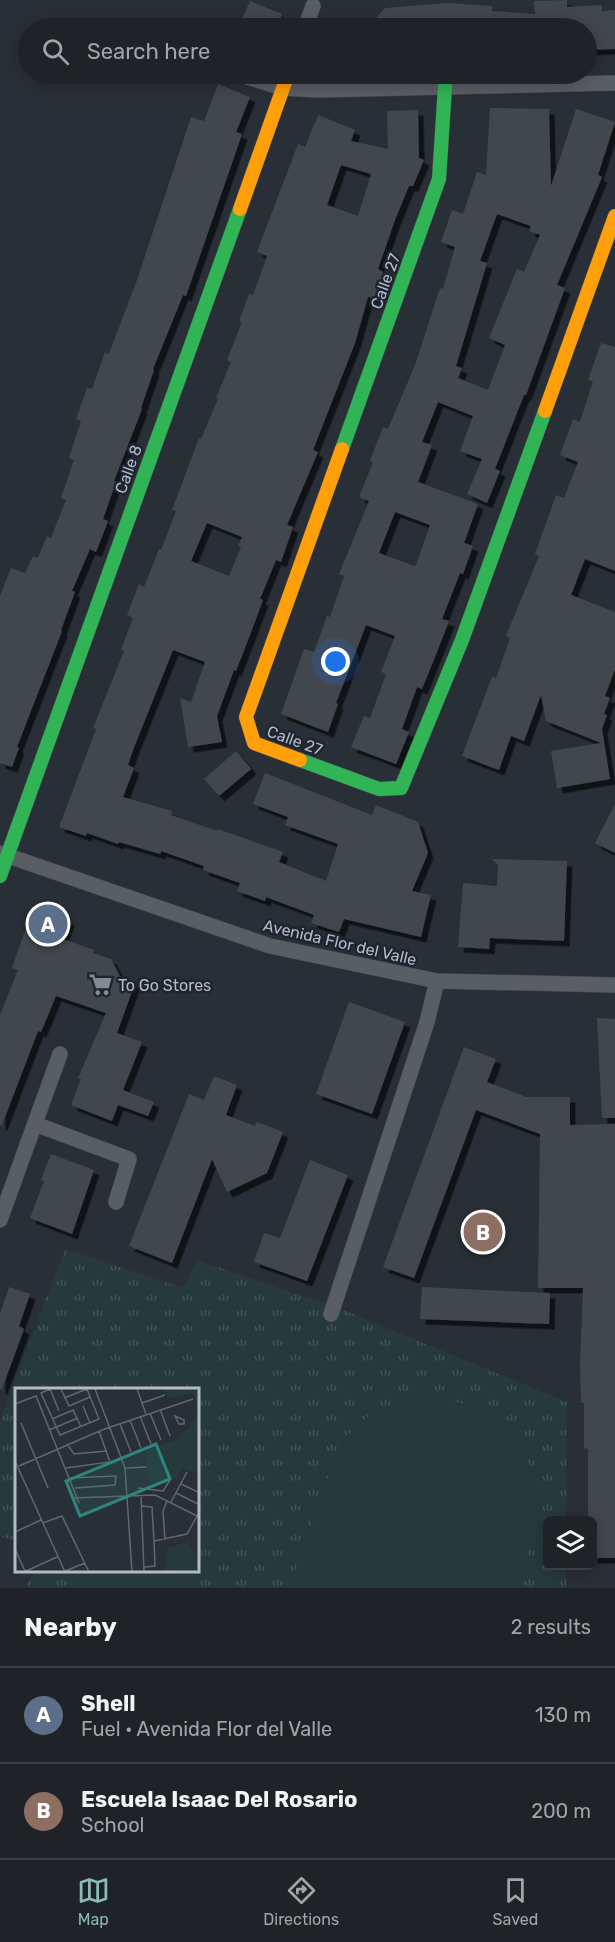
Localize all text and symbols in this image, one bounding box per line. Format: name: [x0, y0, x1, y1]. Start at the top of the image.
search box: [18, 18, 597, 84]
icon: search: [39, 35, 72, 68]
text: Search here: [87, 38, 210, 65]
street label: Calle 27: [367, 251, 404, 312]
street label: Calle 8: [111, 442, 146, 496]
your location: [321, 647, 350, 676]
street label: Calle 27: [264, 722, 325, 759]
pin: A: [28, 902, 68, 946]
street label: Avenida Flor del Valle: [261, 916, 418, 969]
supermarket icon: To Go Stores: [87, 972, 113, 998]
place label: To Go Stores: [118, 976, 211, 995]
pin: B: [464, 1210, 502, 1254]
inset map: [15, 1388, 200, 1573]
map controls: [543, 1516, 597, 1570]
button: layers: [543, 1516, 597, 1570]
text: Nearby: [24, 1612, 117, 1643]
text: 2 results: [511, 1615, 591, 1639]
text: Shell: [81, 1690, 136, 1717]
text: A: [36, 1703, 51, 1727]
text: 130 m: [535, 1703, 591, 1727]
text: Fuel · Avenida Flor del Valle: [81, 1717, 332, 1741]
text: Escuela Isaac Del Rosario: [81, 1786, 357, 1813]
text: B: [36, 1799, 51, 1823]
text: 200 m: [531, 1799, 591, 1823]
text: School: [81, 1813, 144, 1837]
tab: Map: [77, 1874, 110, 1929]
tab: Directions: [263, 1874, 339, 1929]
tab: Saved: [493, 1874, 538, 1929]

